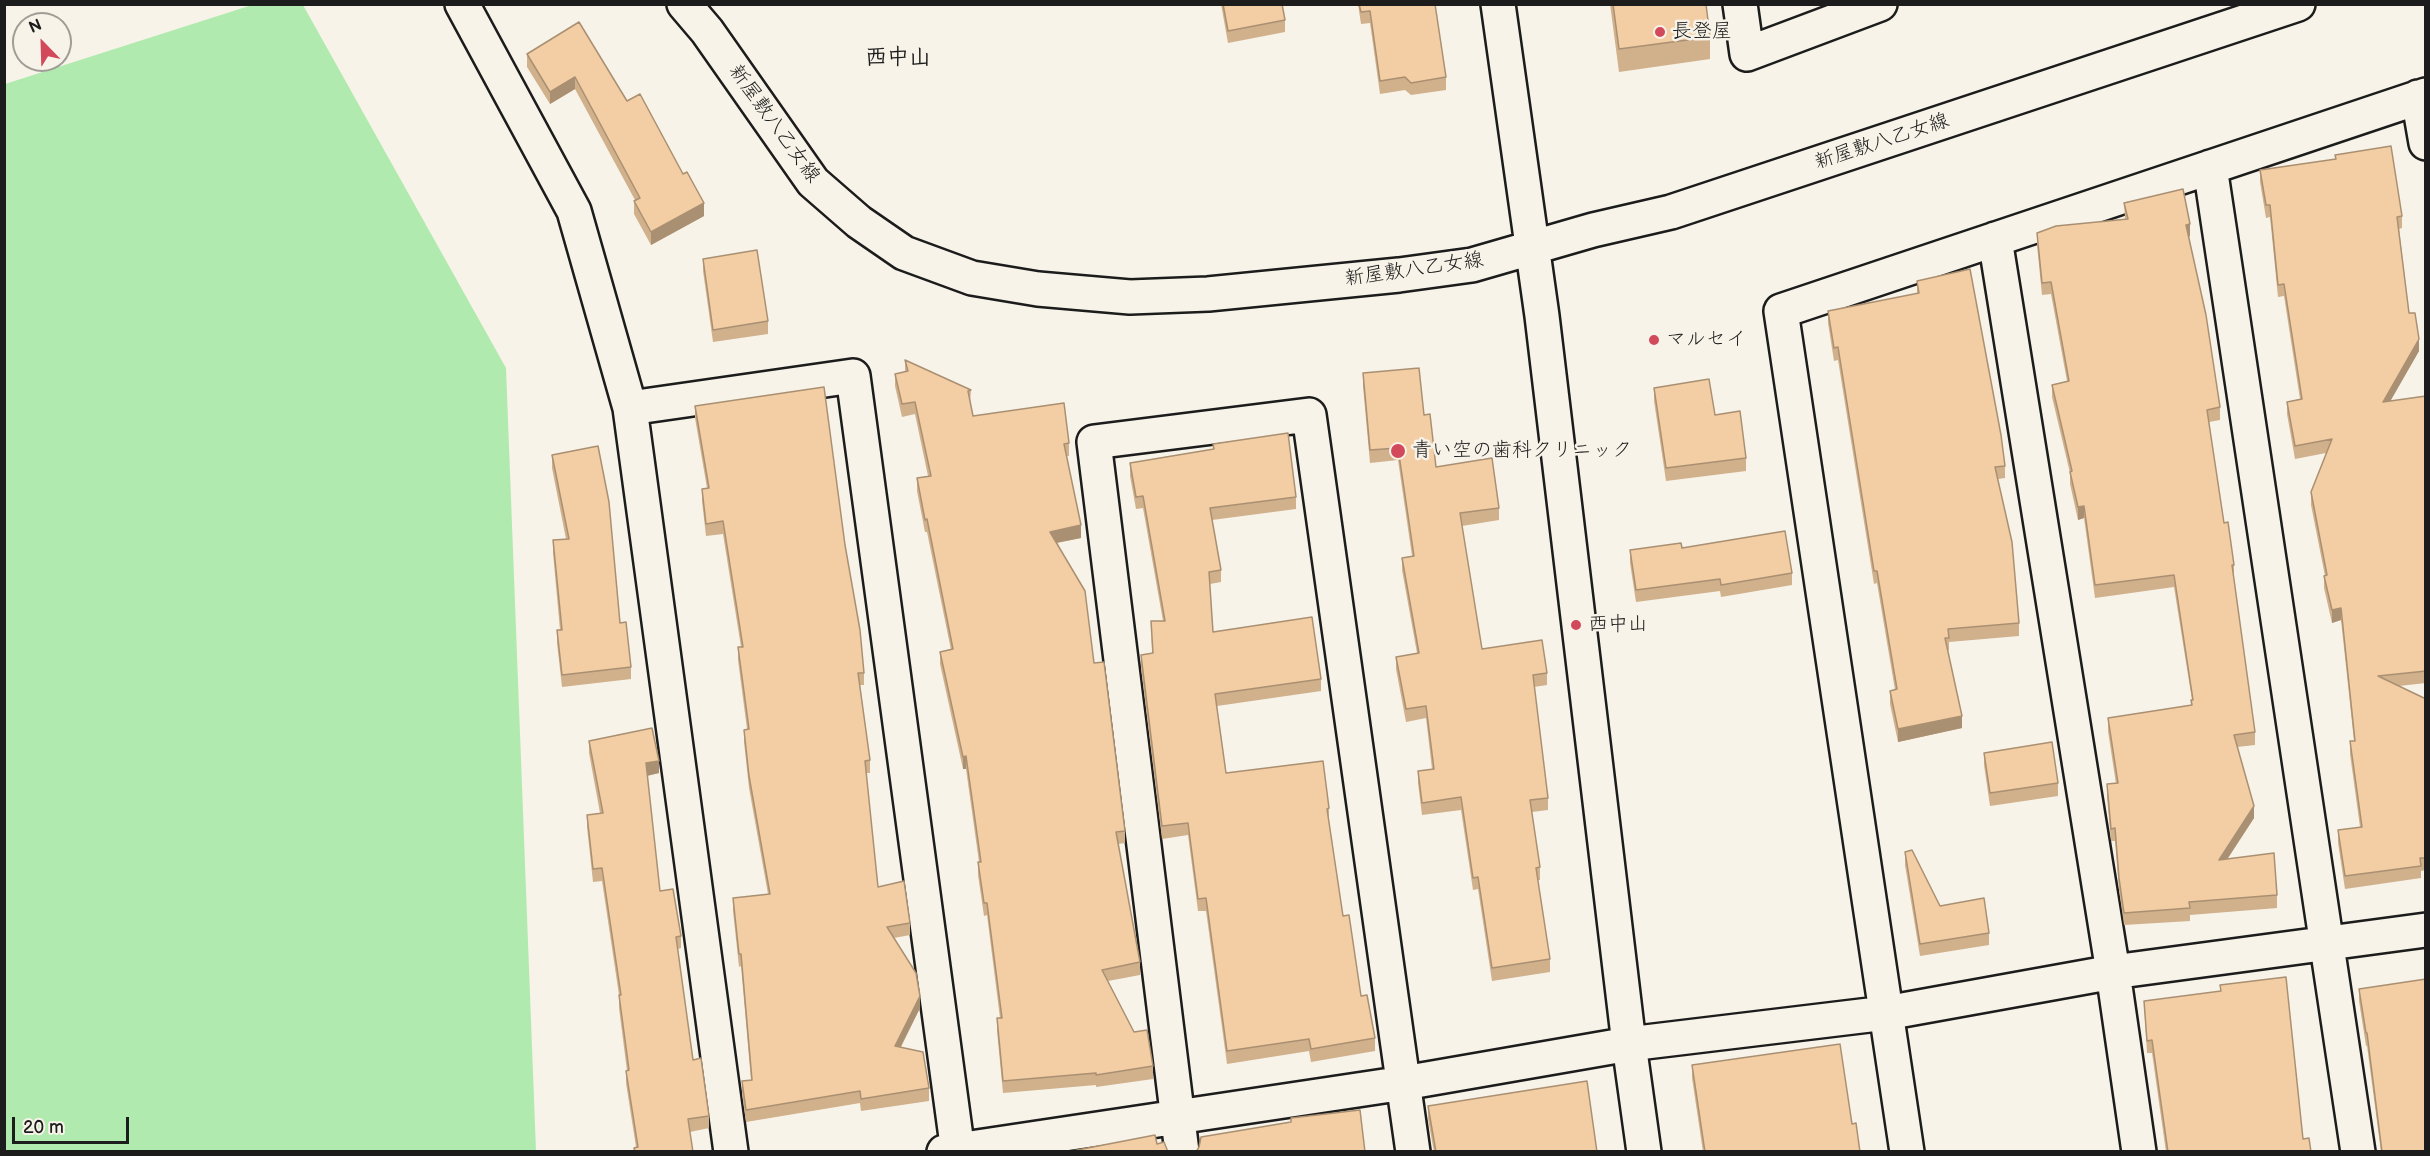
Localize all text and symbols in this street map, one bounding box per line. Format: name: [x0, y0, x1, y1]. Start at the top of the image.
north arrow: [12, 12, 72, 72]
text: N: [26, 16, 45, 38]
place label: 長登屋: [1672, 20, 1732, 44]
marker: 長登屋: [1653, 25, 1667, 39]
district label: 西中山: [865, 45, 931, 71]
street label: 新屋敷八乙女線: [723, 60, 825, 188]
street label: 新屋敷八乙女線: [1812, 109, 1952, 175]
street label: 新屋敷八乙女線: [1343, 248, 1485, 292]
place label: マルセイ: [1666, 328, 1746, 352]
marker: マルセイ: [1647, 333, 1661, 347]
place label: 青い空の歯科クリニック: [1412, 439, 1632, 463]
marker: 青い空の歯科クリニック: [1389, 442, 1407, 460]
place label: 西中山: [1588, 613, 1648, 637]
marker: 西中山: [1569, 618, 1583, 632]
scale bar: [15, 1105, 132, 1143]
text: 20 m: [23, 1117, 64, 1138]

